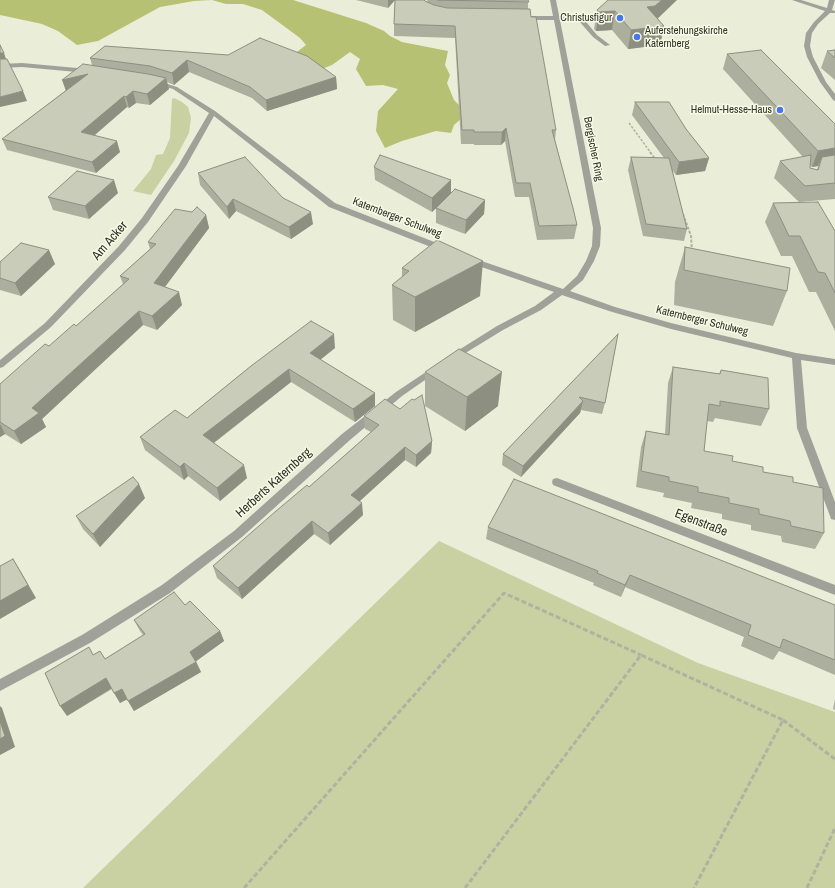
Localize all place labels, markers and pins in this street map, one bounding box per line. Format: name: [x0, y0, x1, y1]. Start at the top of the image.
place label: Christusfigur: [560, 11, 612, 25]
marker: Christusfigur: [615, 13, 625, 23]
place label: Auferstehungskirche Katernberg: [645, 24, 728, 50]
marker: Auferstehungskirche Katernberg: [632, 32, 642, 42]
place label: Helmut-Hesse-Haus: [691, 103, 772, 117]
marker: Helmut-Hesse-Haus: [775, 105, 785, 115]

